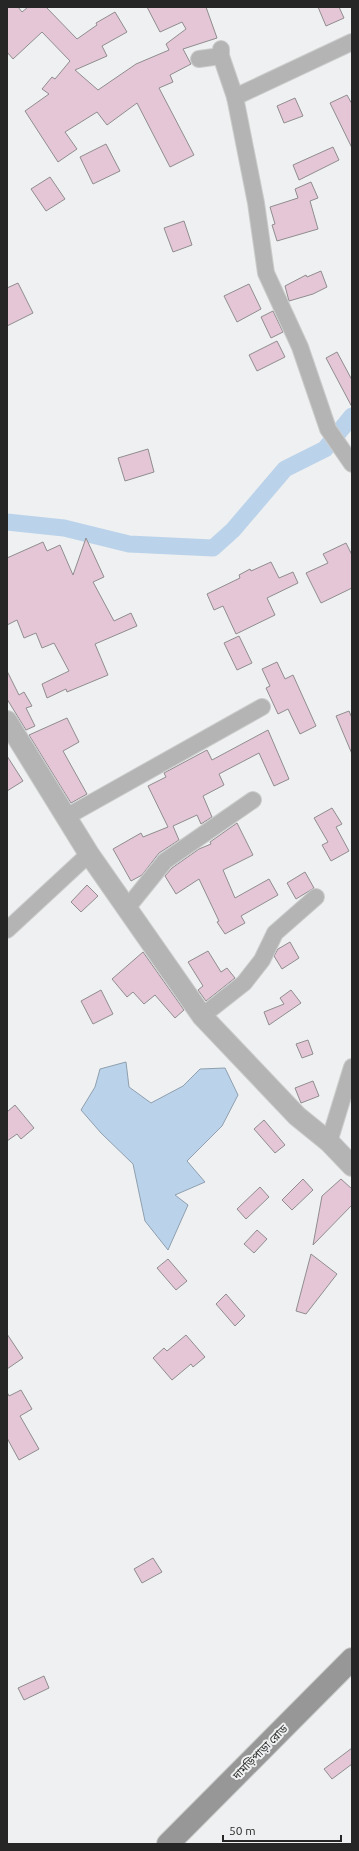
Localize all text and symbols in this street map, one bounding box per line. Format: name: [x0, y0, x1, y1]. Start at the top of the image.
street label: দামড়িপাড়া রোড: [230, 1722, 290, 1782]
scale bar: [223, 1817, 341, 1843]
text: 50 m: [229, 1824, 256, 1837]

